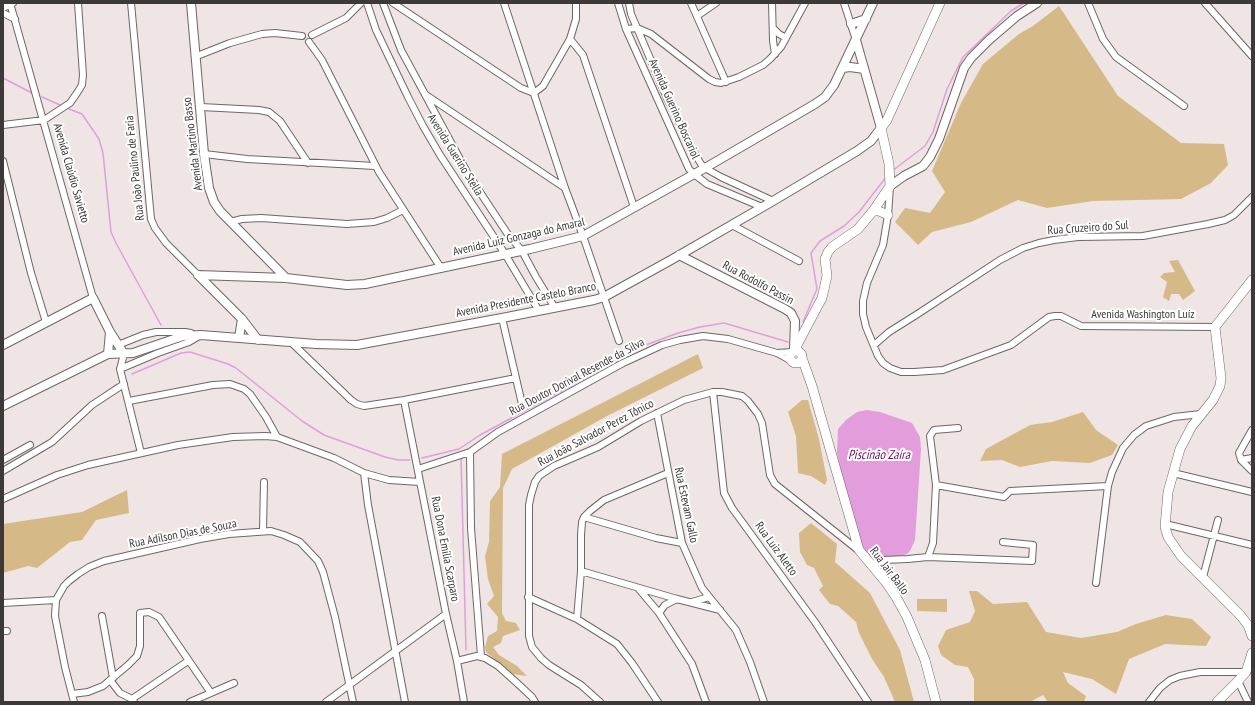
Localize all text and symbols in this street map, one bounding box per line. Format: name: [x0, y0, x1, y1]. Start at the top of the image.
street label: Avenida Guerino Boscariol: [645, 57, 703, 161]
street label: Avenida Martino Basso: [180, 96, 206, 192]
street label: Avenida Guerino Stella: [424, 111, 486, 199]
street label: Rua João Paulino de Faria: [122, 115, 148, 221]
street label: Avenida Claúdio Savietto: [50, 122, 92, 224]
street label: Avenida Luiz Gonzaga do Amaral: [452, 215, 586, 259]
street label: Rua Cruzeiro do Sul: [1047, 218, 1129, 238]
street label: Rua Rodolfo Passin: [720, 258, 796, 308]
street label: Avenida Presidente Castelo Branco: [455, 279, 597, 321]
street label: Avenida Washington Luíz: [1091, 308, 1195, 322]
street label: Rua Doutor Dorival Resende da Silva: [507, 335, 647, 419]
street label: Rua João Salvador Perez Tônico: [536, 396, 656, 470]
water label: Piscinão Zaíra: [848, 447, 910, 463]
street label: Rua Estevam Gallo: [671, 466, 701, 544]
street label: Rua Dona Emília Scarparo: [428, 495, 462, 603]
street label: Rua Adílson Dias de Souza: [128, 517, 238, 551]
street label: Rua Luiz Aletto: [752, 519, 800, 579]
street label: Rua Jair Ballo: [866, 544, 912, 598]

